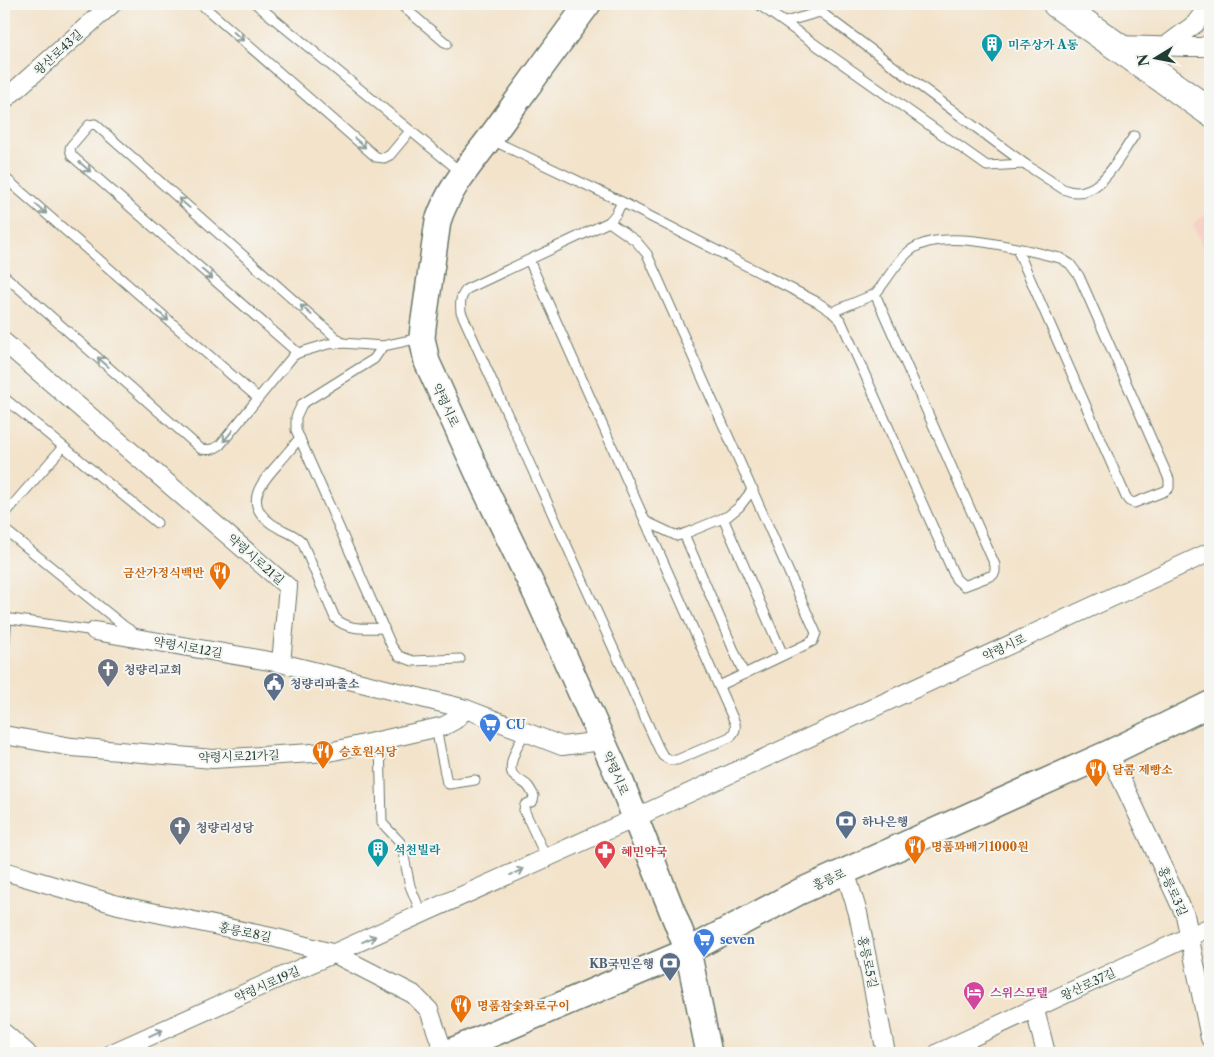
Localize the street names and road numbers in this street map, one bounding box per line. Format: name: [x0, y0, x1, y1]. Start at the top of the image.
street label: 왕산로43길: [31, 26, 85, 78]
street label: 약령시로: [429, 381, 463, 430]
street label: 약령시로21길: [225, 530, 287, 588]
street label: 약령시로: [980, 630, 1029, 664]
street label: 약령시로12길: [152, 634, 224, 660]
street label: 약령시로21가길: [198, 747, 280, 765]
street label: 약령시로: [600, 749, 632, 798]
street label: 홍릉로3길: [1155, 864, 1191, 918]
street label: 홍릉로: [810, 865, 848, 893]
street label: 홍릉로8길: [217, 919, 273, 945]
street label: 홍릉로5길: [855, 935, 881, 989]
street label: 약령시로19길: [232, 963, 302, 1005]
street label: 왕산로37길: [1058, 965, 1118, 1003]

